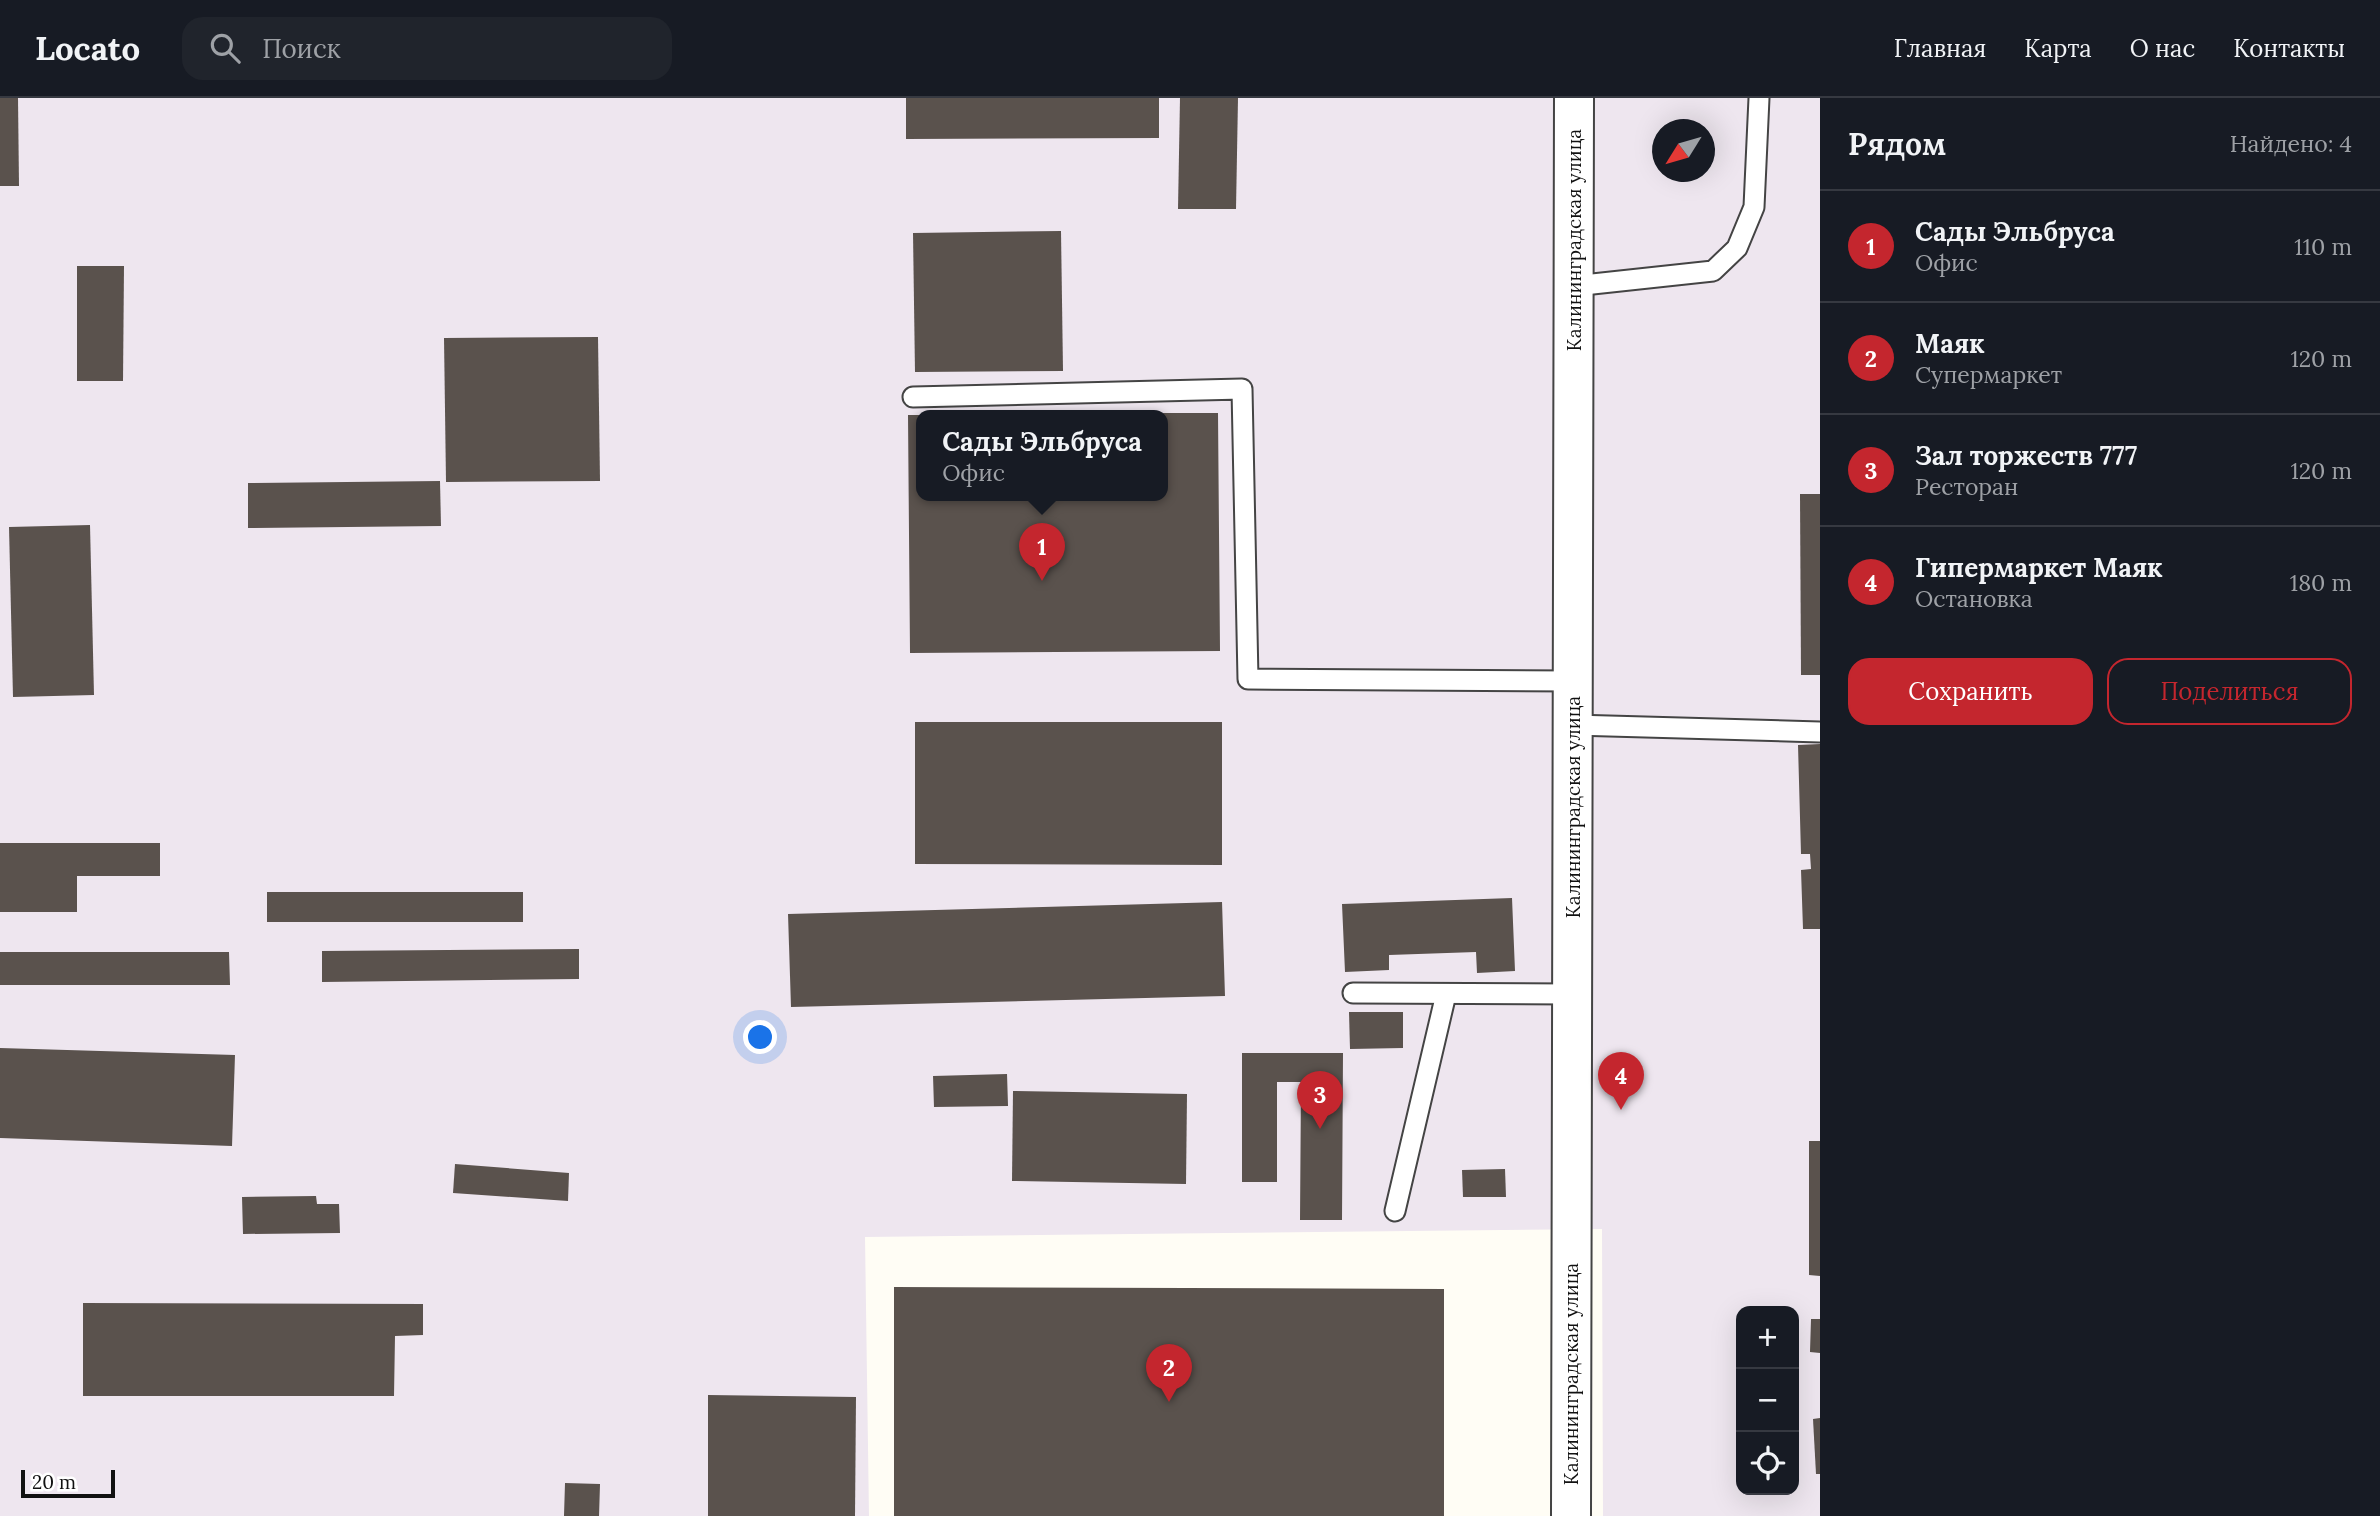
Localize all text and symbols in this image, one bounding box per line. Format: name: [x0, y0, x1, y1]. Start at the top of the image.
search box: [182, 17, 672, 80]
text: Locato: [35, 27, 140, 69]
icon: search: [206, 29, 244, 67]
text: Поиск: [262, 32, 341, 65]
text: Главная: [1894, 33, 1986, 64]
text: Карта: [2024, 33, 2092, 64]
text: О нас: [2130, 33, 2195, 64]
text: Контакты: [2233, 33, 2345, 64]
north arrow: [1652, 119, 1715, 182]
text: Рядом: [1848, 125, 1946, 163]
street label: Калининградская улица: [1562, 129, 1586, 351]
text: Найдено: 4: [2230, 129, 2352, 158]
text: Сады Эльбруса: [1915, 215, 2115, 248]
text: 1: [1866, 232, 1876, 261]
text: 110 m: [2294, 232, 2352, 261]
text: Офис: [1915, 248, 1978, 277]
text: Маяк: [1915, 327, 1985, 360]
text: 2: [1865, 344, 1877, 373]
text: 120 m: [2290, 344, 2352, 373]
text: Супермаркет: [1915, 360, 2062, 389]
popup: [916, 410, 1168, 501]
text: Сады Эльбруса: [942, 425, 1142, 458]
text: Зал торжеств 777: [1915, 439, 2137, 472]
text: 3: [1865, 456, 1877, 485]
text: 120 m: [2290, 456, 2352, 485]
text: Офис: [942, 458, 1005, 487]
text: Ресторан: [1915, 472, 2018, 501]
pin: 1: [1019, 523, 1065, 581]
text: Гипермаркет Маяк: [1915, 551, 2163, 584]
text: 4: [1865, 568, 1877, 597]
text: 180 m: [2290, 568, 2352, 597]
text: Остановка: [1915, 584, 2033, 613]
button: Сохранить: [1848, 658, 2093, 725]
button: Поделиться: [2107, 658, 2352, 725]
street label: Калининградская улица: [1561, 696, 1585, 918]
your location: [743, 1020, 777, 1054]
pin: 4: [1598, 1052, 1644, 1110]
pin: 3: [1297, 1071, 1343, 1129]
street label: Калининградская улица: [1559, 1263, 1583, 1485]
map controls: [1736, 1306, 1799, 1495]
button: +: [1736, 1306, 1799, 1369]
pin: 2: [1146, 1344, 1192, 1402]
button: −: [1736, 1369, 1799, 1432]
button: locate: [1736, 1432, 1799, 1495]
scale bar: [21, 1467, 116, 1499]
text: 20 m: [32, 1470, 76, 1494]

